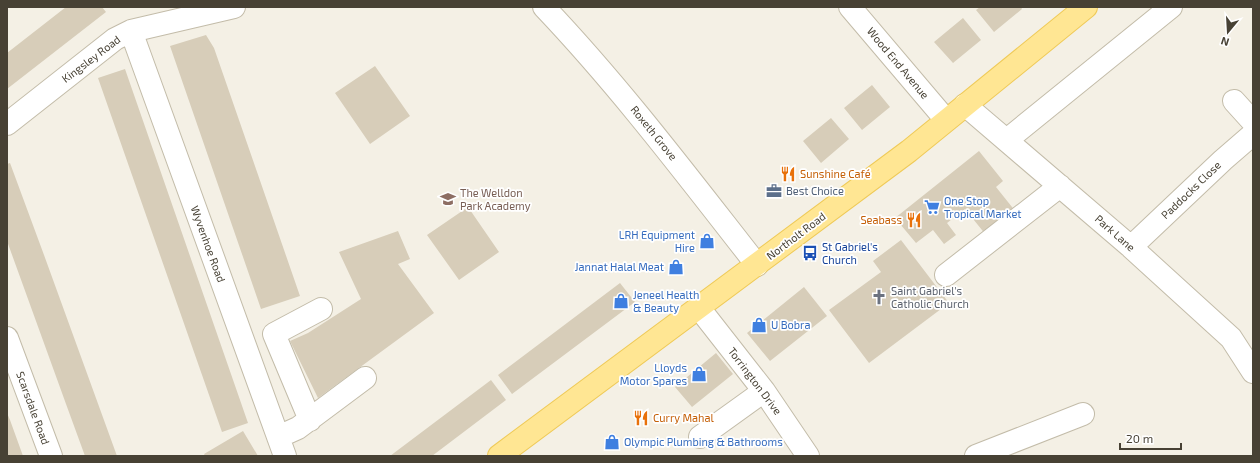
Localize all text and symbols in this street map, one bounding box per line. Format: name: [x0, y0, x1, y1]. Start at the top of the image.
north arrow: [1208, 12, 1248, 52]
street label: Wood End Avenue: [865, 24, 932, 101]
street label: Kingsley Road: [59, 32, 123, 85]
text: N: [1219, 35, 1231, 49]
street label: Roxeth Grove: [628, 103, 680, 163]
street label: Paddocks Close: [1158, 158, 1223, 221]
restaurant icon: Sunshine Café: [779, 165, 797, 183]
place label: Sunshine Café: [800, 167, 871, 180]
office icon: Best Choice: [765, 182, 783, 200]
place label: Best Choice: [786, 184, 844, 197]
place label: The Welldon Park Academy: [460, 186, 531, 212]
school or university icon: The Welldon Park Academy: [439, 190, 457, 208]
place label: One Stop Tropical Market: [944, 194, 1021, 220]
supermarket icon: One Stop Tropical Market: [923, 198, 941, 216]
street label: Wyvenhoe Road: [189, 204, 228, 284]
street label: Northolt Road: [764, 209, 828, 262]
restaurant icon: Seabass: [905, 211, 923, 229]
street label: Park Lane: [1093, 212, 1138, 254]
place label: Seabass: [860, 213, 902, 226]
place label: LRH Equipment Hire: [619, 228, 695, 254]
shop icon: LRH Equipment Hire: [698, 232, 716, 250]
place label: St Gabriel's Church: [822, 240, 878, 266]
bus stop icon: St Gabriel's Church: [801, 244, 819, 262]
shop icon: Jannat Halal Meat: [667, 258, 685, 276]
place label: Jannat Halal Meat: [575, 260, 664, 273]
place label: Saint Gabriel's Catholic Church: [891, 284, 969, 310]
place label: Jeneel Health & Beauty: [633, 288, 699, 314]
church icon: Saint Gabriel's Catholic Church: [870, 288, 888, 306]
shop icon: Jeneel Health & Beauty: [612, 292, 630, 310]
shop icon: U Bobra: [750, 316, 768, 334]
place label: U Bobra: [771, 318, 811, 331]
street label: Torrington Drive: [726, 344, 785, 417]
place label: Lloyds Motor Spares: [620, 361, 687, 387]
shop icon: Lloyds Motor Spares: [690, 365, 708, 383]
street label: Scarsdale Road: [14, 369, 53, 446]
restaurant icon: Curry Mahal: [632, 409, 650, 427]
place label: Curry Mahal: [653, 411, 715, 424]
scale bar: [1120, 425, 1181, 451]
text: 20 m: [1126, 431, 1153, 445]
shop icon: Olympic Plumbing & Bathrooms: [603, 433, 621, 451]
place label: Olympic Plumbing & Bathrooms: [624, 435, 783, 448]

